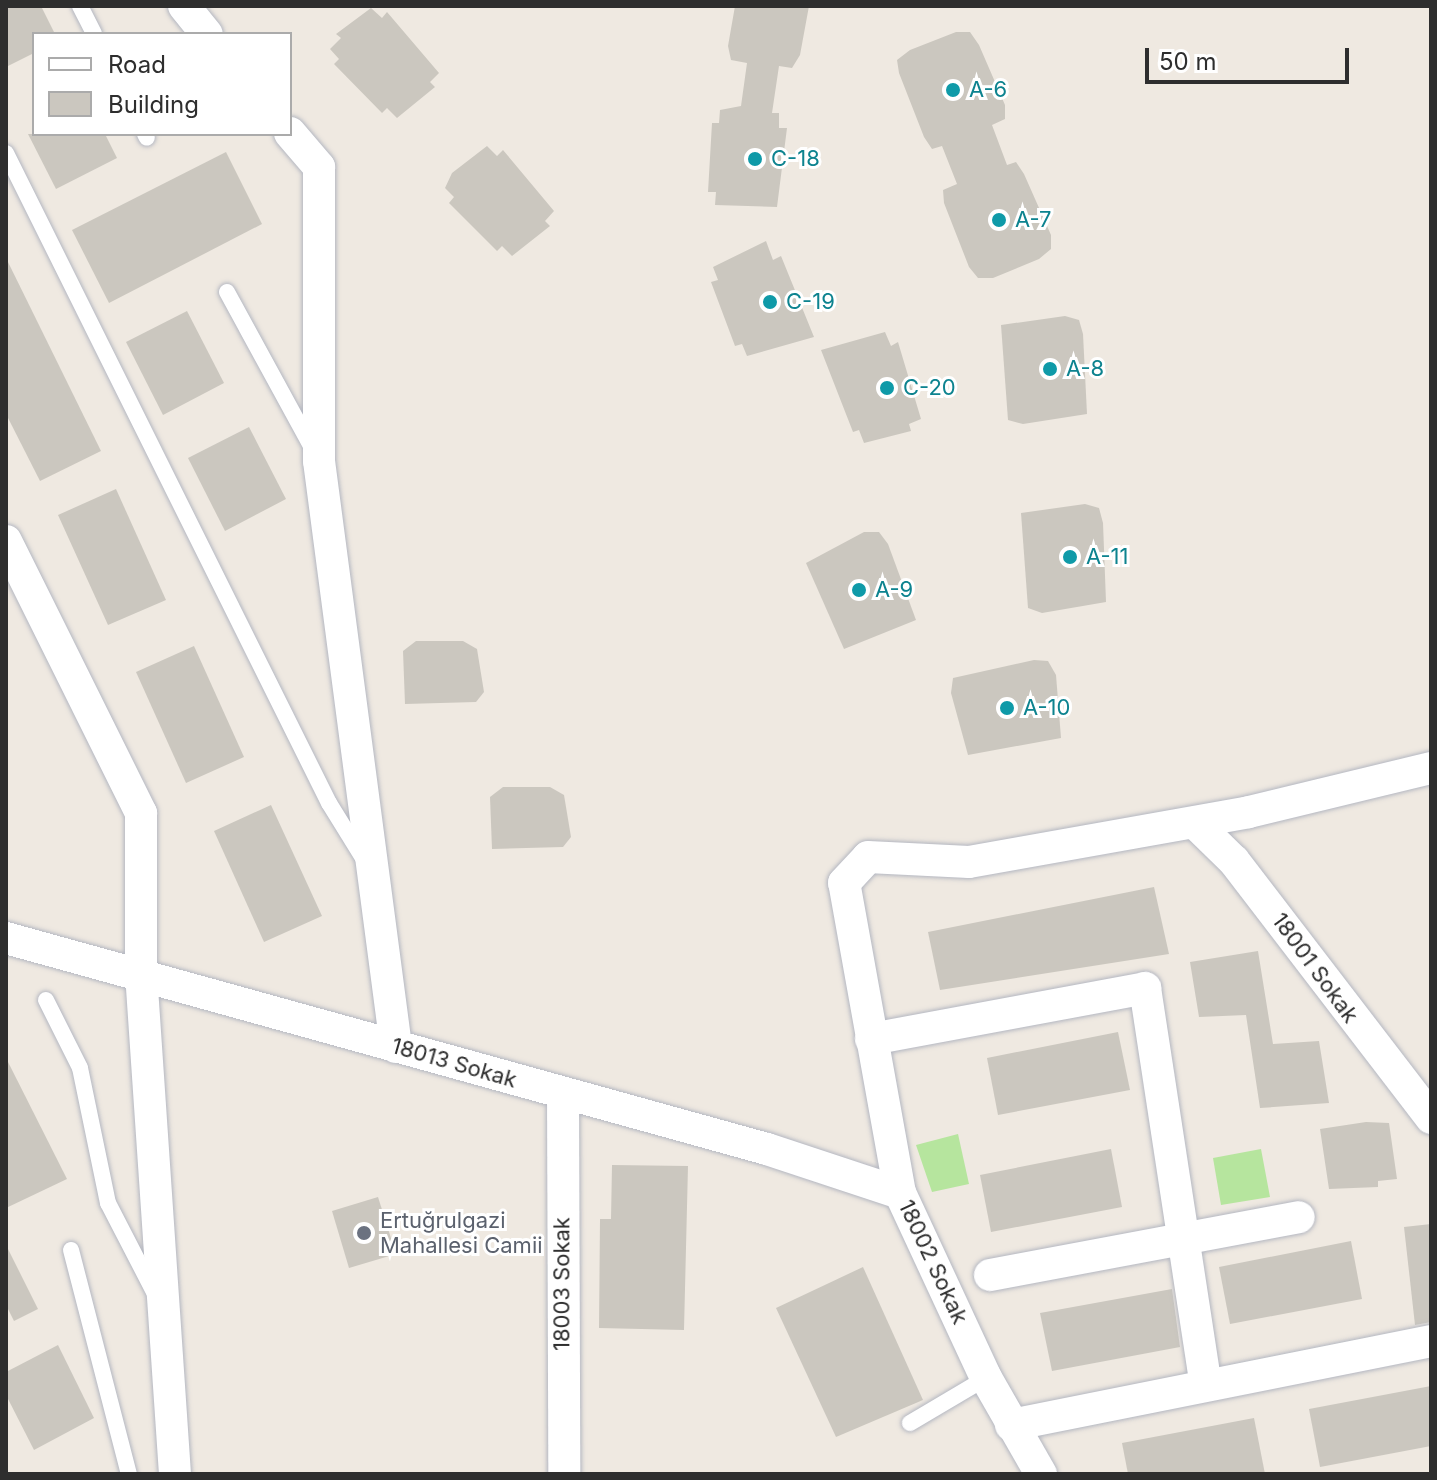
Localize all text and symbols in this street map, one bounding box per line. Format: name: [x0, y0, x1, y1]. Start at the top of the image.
legend: [32, 32, 292, 136]
scale bar: [1149, 32, 1353, 82]
text: 50 m: [1159, 47, 1217, 76]
text: Road: [108, 50, 166, 79]
place label: A-6: [969, 77, 1007, 103]
marker: A-6: [944, 81, 962, 99]
text: Building: [108, 90, 199, 119]
place label: C-18: [771, 146, 820, 172]
marker: C-18: [746, 150, 764, 168]
place label: A-7: [1015, 207, 1052, 233]
marker: A-7: [990, 211, 1008, 229]
place label: C-19: [786, 289, 835, 315]
marker: C-19: [761, 293, 779, 311]
place label: A-8: [1066, 356, 1104, 382]
marker: A-8: [1041, 360, 1059, 378]
place label: C-20: [903, 375, 956, 401]
marker: C-20: [878, 379, 896, 397]
place label: A-11: [1086, 544, 1128, 570]
marker: A-11: [1061, 548, 1079, 566]
place label: A-9: [875, 577, 913, 603]
marker: A-9: [850, 581, 868, 599]
place label: A-10: [1023, 695, 1070, 721]
marker: A-10: [998, 699, 1016, 717]
street label: 18001 Sokak: [1266, 908, 1364, 1028]
street label: 18013 Sokak: [388, 1033, 520, 1093]
street label: 18002 Sokak: [893, 1196, 973, 1328]
place label: Ertuğrulgazi Mahallesi Camii: [380, 1207, 543, 1258]
street label: 18003 Sokak: [549, 1217, 575, 1351]
marker: Ertuğrulgazi Mahallesi Camii: [355, 1224, 373, 1242]

